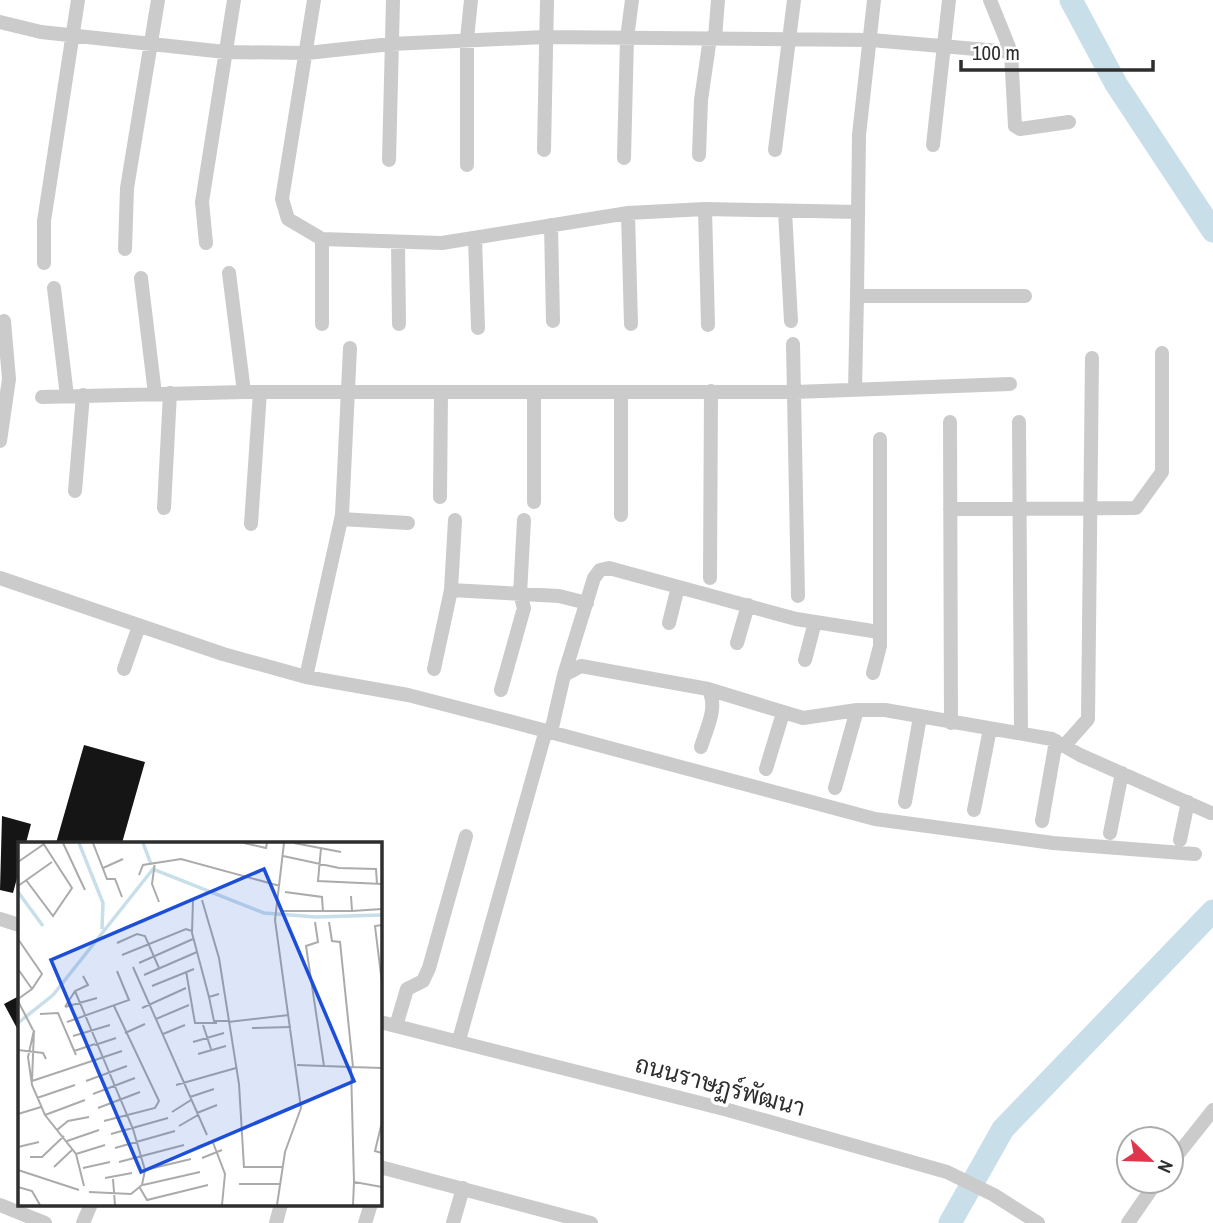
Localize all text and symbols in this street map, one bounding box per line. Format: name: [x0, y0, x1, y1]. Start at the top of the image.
scale bar: [961, 28, 1154, 72]
text: 100 m: [972, 38, 1020, 67]
inset map: [18, 842, 382, 1206]
street label: ถนนราษฏร์พัฒนา: [632, 1047, 809, 1124]
north arrow: [1115, 1125, 1185, 1195]
text: N: [1151, 1156, 1180, 1177]

